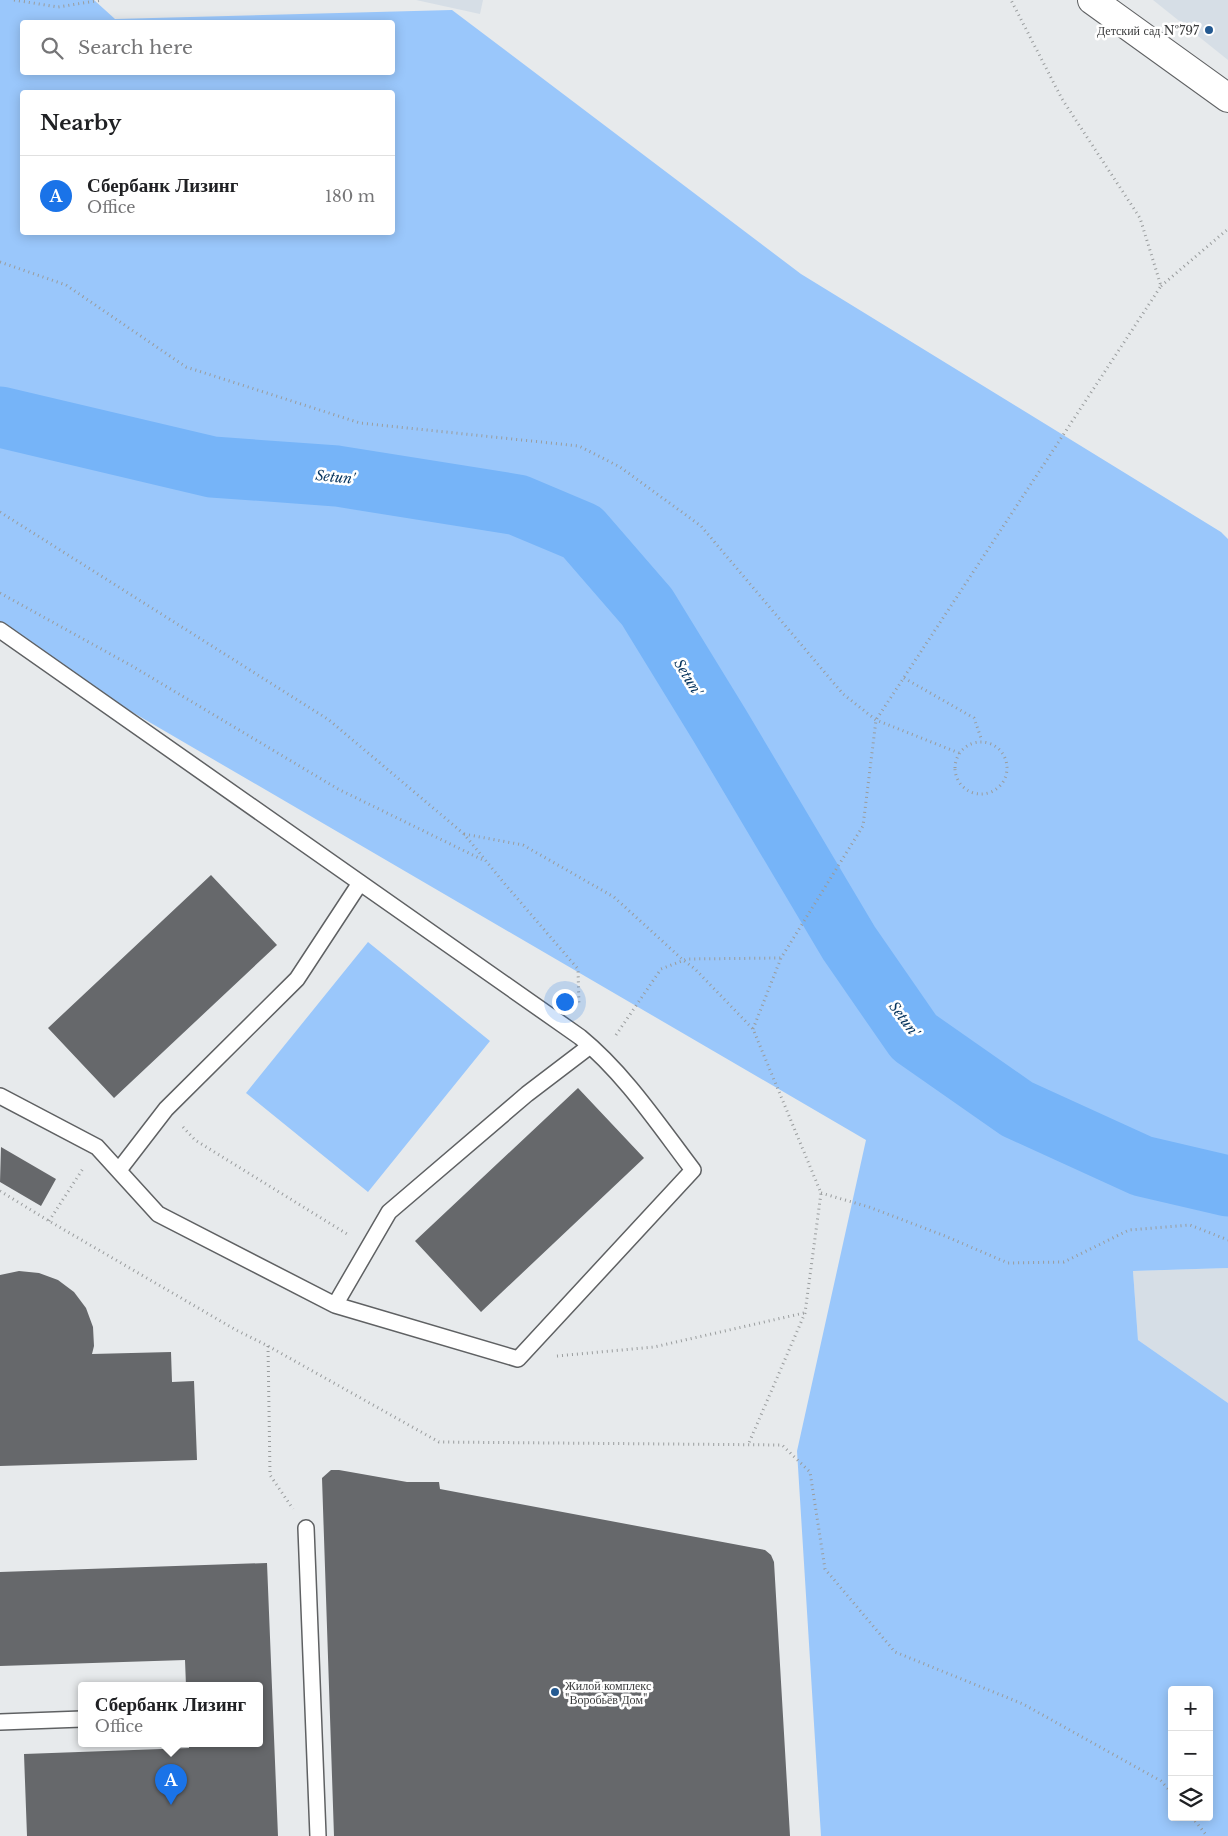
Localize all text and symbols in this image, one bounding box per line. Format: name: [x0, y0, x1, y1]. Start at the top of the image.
search box: [20, 20, 395, 75]
place label: Детский сад №797: [1097, 23, 1200, 38]
marker: Детский сад №797: [1203, 24, 1215, 36]
icon: search: [38, 34, 66, 62]
text: Search here: [78, 36, 193, 59]
text: Nearby: [40, 110, 121, 136]
text: Сбербанк Лизинг: [87, 174, 238, 197]
text: A: [50, 186, 62, 206]
text: 180 m: [325, 186, 375, 206]
text: Office: [87, 197, 135, 217]
water label: Setun': [314, 466, 357, 488]
water label: Setun': [670, 655, 706, 699]
your location: [552, 989, 578, 1015]
water label: Setun': [885, 998, 924, 1041]
place label: Жилой комплекс "Воробьёв Дом": [565, 1678, 651, 1707]
popup: [78, 1682, 263, 1747]
marker: Жилой комплекс "Воробьёв Дом": [549, 1686, 561, 1698]
map controls: [1168, 1686, 1213, 1821]
button: +: [1168, 1686, 1213, 1731]
text: Сбербанк Лизинг: [95, 1693, 246, 1716]
text: Office: [95, 1716, 143, 1736]
button: −: [1168, 1731, 1213, 1776]
pin: A: [155, 1764, 187, 1805]
button: layers: [1168, 1776, 1213, 1821]

